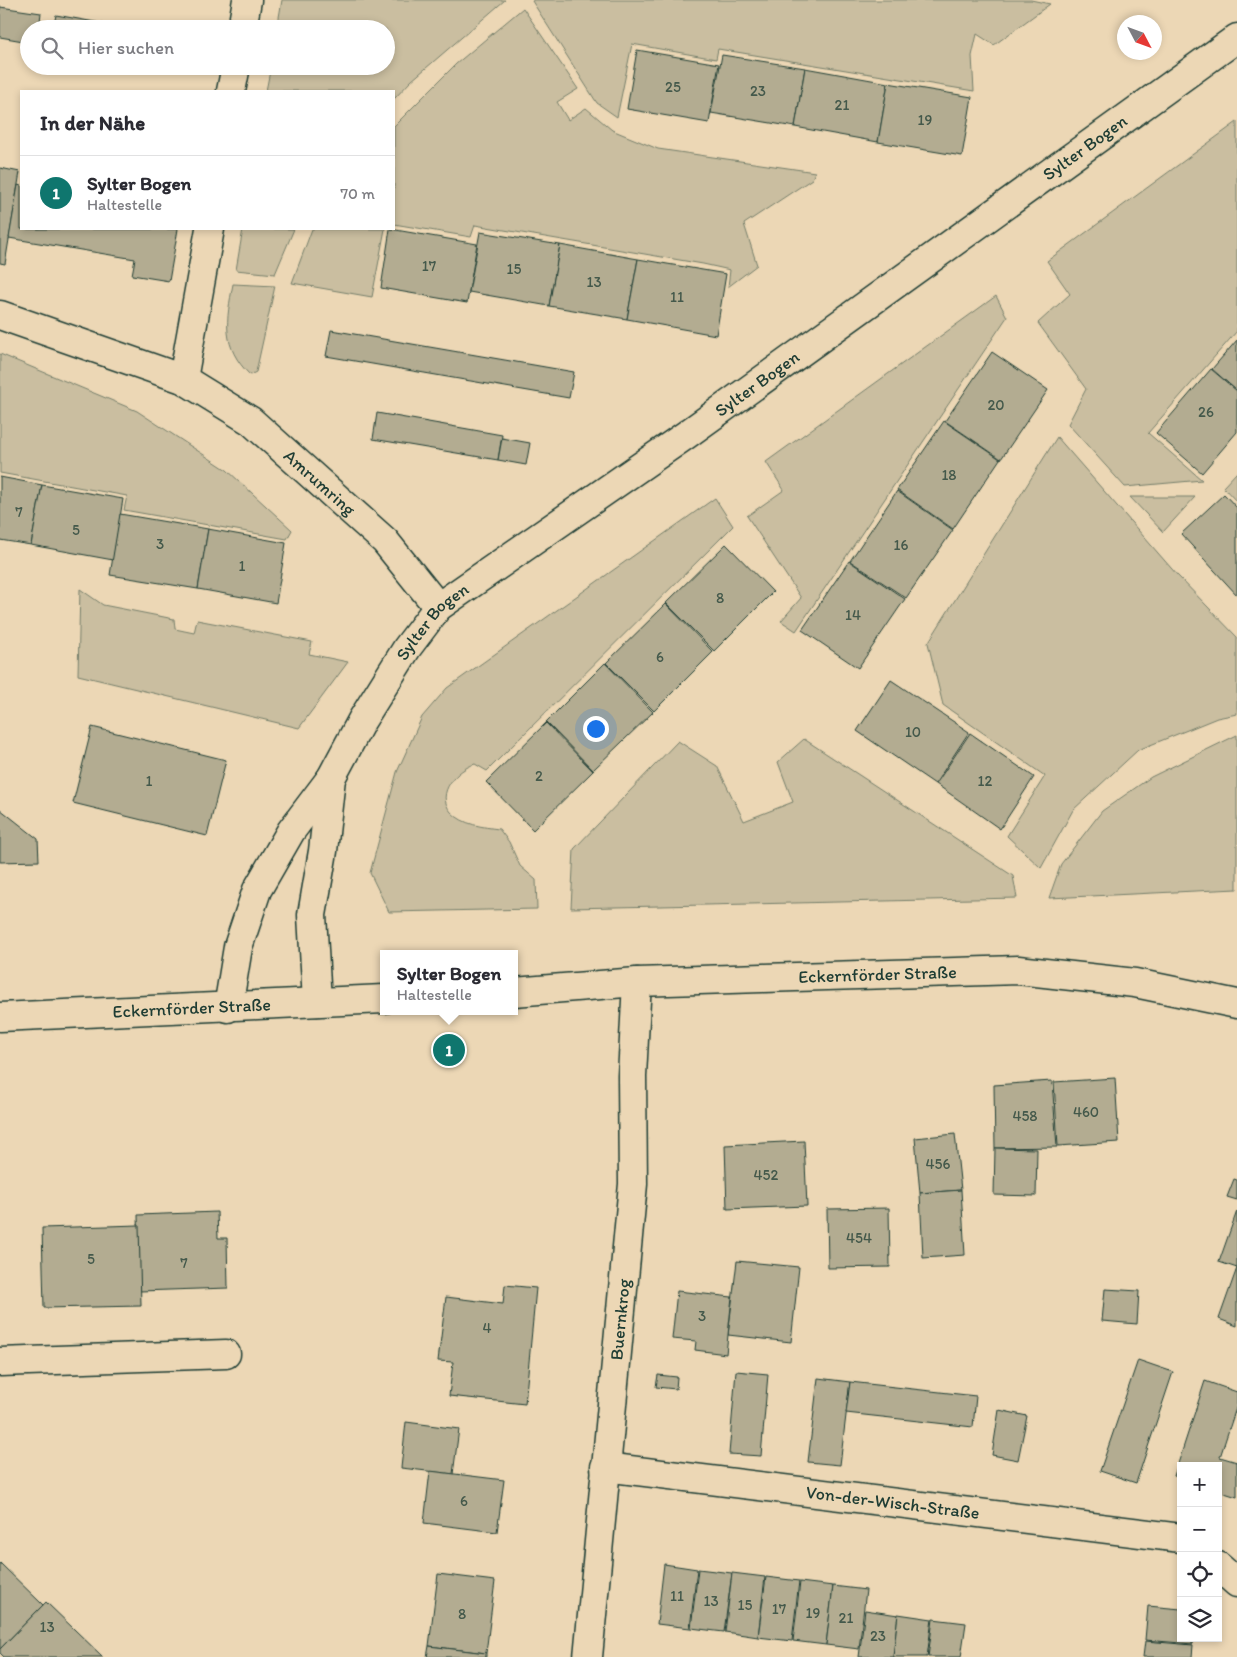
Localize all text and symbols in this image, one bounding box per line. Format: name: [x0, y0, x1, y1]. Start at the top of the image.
north arrow: [1117, 15, 1162, 60]
search box: [20, 20, 395, 75]
icon: search: [38, 34, 66, 62]
text: Hier suchen: [78, 36, 174, 59]
house number: 25: [665, 78, 681, 96]
house number: 23: [750, 82, 766, 100]
house number: 21: [835, 96, 849, 114]
text: In der Nähe: [40, 110, 145, 135]
street label: Sylter Bogen: [1038, 110, 1132, 185]
house number: 19: [918, 111, 933, 129]
text: Sylter Bogen: [87, 172, 191, 195]
text: 1: [52, 184, 60, 203]
text: 70 m: [340, 184, 375, 203]
text: Haltestelle: [87, 195, 162, 214]
house number: 17: [422, 257, 437, 275]
house number: 15: [507, 260, 522, 278]
house number: 13: [586, 273, 602, 291]
house number: 11: [670, 288, 684, 306]
street label: Sylter Bogen: [711, 346, 804, 422]
house number: 20: [987, 396, 1005, 414]
house number: 26: [1198, 403, 1214, 421]
street label: Amrumring: [279, 445, 361, 521]
house number: 18: [941, 466, 957, 484]
house number: 7: [15, 503, 23, 521]
house number: 5: [72, 521, 80, 539]
house number: 3: [156, 535, 164, 553]
house number: 16: [894, 536, 909, 554]
house number: 1: [239, 557, 246, 575]
street label: Sylter Bogen: [391, 578, 473, 664]
house number: 8: [716, 589, 724, 607]
house number: 14: [845, 606, 861, 624]
house number: 6: [656, 648, 664, 666]
your location: [583, 716, 609, 742]
house number: 10: [905, 723, 921, 741]
house number: 2: [535, 767, 543, 785]
house number: 1: [146, 772, 153, 790]
house number: 12: [978, 772, 993, 790]
popup: [380, 950, 518, 1015]
street label: Eckernförder Straße: [798, 961, 957, 988]
text: Sylter Bogen: [397, 962, 501, 985]
text: Haltestelle: [397, 985, 472, 1004]
street label: Eckernförder Straße: [112, 993, 272, 1023]
pin: 1: [433, 1031, 465, 1069]
house number: 460: [1073, 1103, 1099, 1121]
house number: 458: [1012, 1107, 1038, 1125]
house number: 456: [926, 1155, 950, 1173]
house number: 452: [754, 1166, 778, 1184]
house number: 454: [846, 1229, 872, 1247]
house number: 5: [87, 1250, 95, 1268]
house number: 7: [180, 1254, 188, 1272]
street label: Buernkrog: [605, 1277, 635, 1361]
house number: 3: [698, 1307, 706, 1325]
house number: 4: [482, 1319, 492, 1337]
map controls: [1177, 1462, 1222, 1642]
button: +: [1177, 1462, 1222, 1507]
street label: Von-der-Wisch-Straße: [805, 1481, 981, 1524]
house number: 6: [460, 1492, 468, 1510]
button: −: [1177, 1507, 1222, 1552]
button: locate: [1177, 1552, 1222, 1597]
house number: 11: [670, 1587, 684, 1605]
house number: 13: [703, 1592, 719, 1610]
house number: 15: [738, 1596, 753, 1614]
button: layers: [1177, 1597, 1222, 1642]
house number: 17: [772, 1600, 787, 1618]
house number: 19: [806, 1604, 821, 1622]
house number: 8: [458, 1605, 466, 1623]
house number: 21: [839, 1609, 853, 1627]
house number: 13: [39, 1618, 55, 1636]
house number: 23: [870, 1627, 886, 1645]

